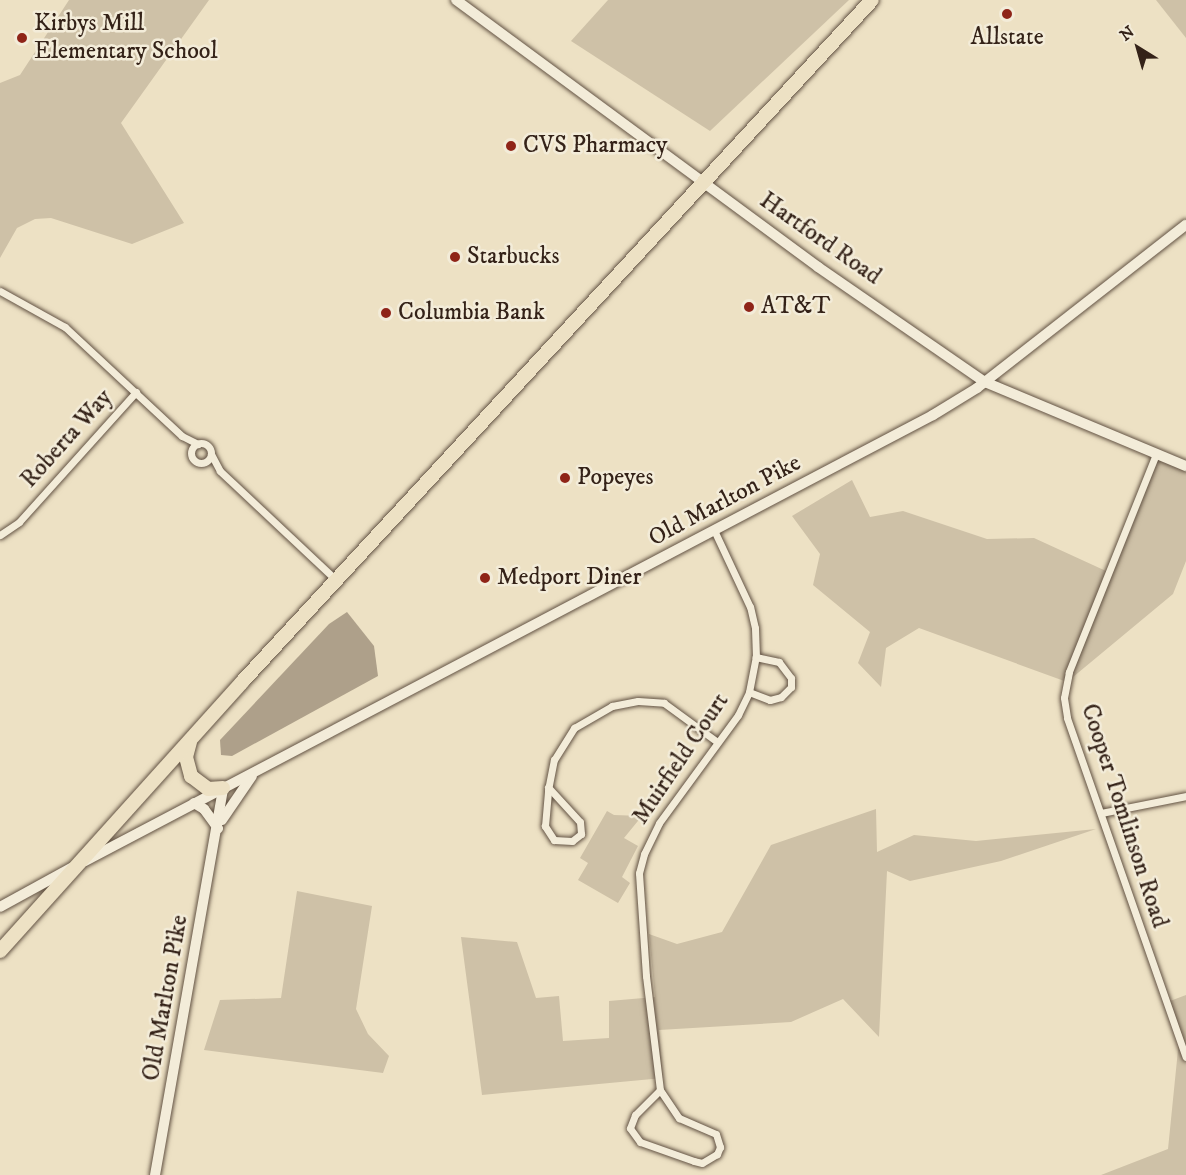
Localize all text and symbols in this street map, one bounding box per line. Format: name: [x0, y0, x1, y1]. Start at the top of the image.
marker: Allstate: [1000, 7, 1014, 21]
place label: Kirbys Mill Elementary School: [34, 10, 218, 66]
north arrow: [1108, 18, 1168, 78]
text: N: [1116, 22, 1138, 46]
place label: Allstate: [970, 24, 1044, 52]
marker: Kirbys Mill Elementary School: [15, 31, 29, 45]
place label: CVS Pharmacy: [523, 132, 667, 160]
marker: CVS Pharmacy: [504, 139, 518, 153]
street label: Hartford Road: [754, 187, 886, 291]
place label: Starbucks: [467, 243, 559, 271]
marker: Starbucks: [448, 250, 462, 264]
place label: AT&T: [761, 293, 830, 321]
place label: Columbia Bank: [398, 299, 545, 327]
marker: AT&T: [742, 300, 756, 314]
marker: Columbia Bank: [379, 306, 393, 320]
street label: Roberta Way: [15, 384, 119, 494]
street label: Old Marlton Pike: [644, 449, 806, 553]
place label: Popeyes: [577, 464, 653, 492]
marker: Popeyes: [558, 471, 572, 485]
place label: Medport Diner: [497, 564, 641, 592]
marker: Medport Diner: [478, 571, 492, 585]
street label: Muirfield Court: [627, 688, 735, 830]
street label: Cooper Tomlinson Road: [1074, 700, 1174, 932]
street label: Old Marlton Pike: [137, 913, 195, 1083]

